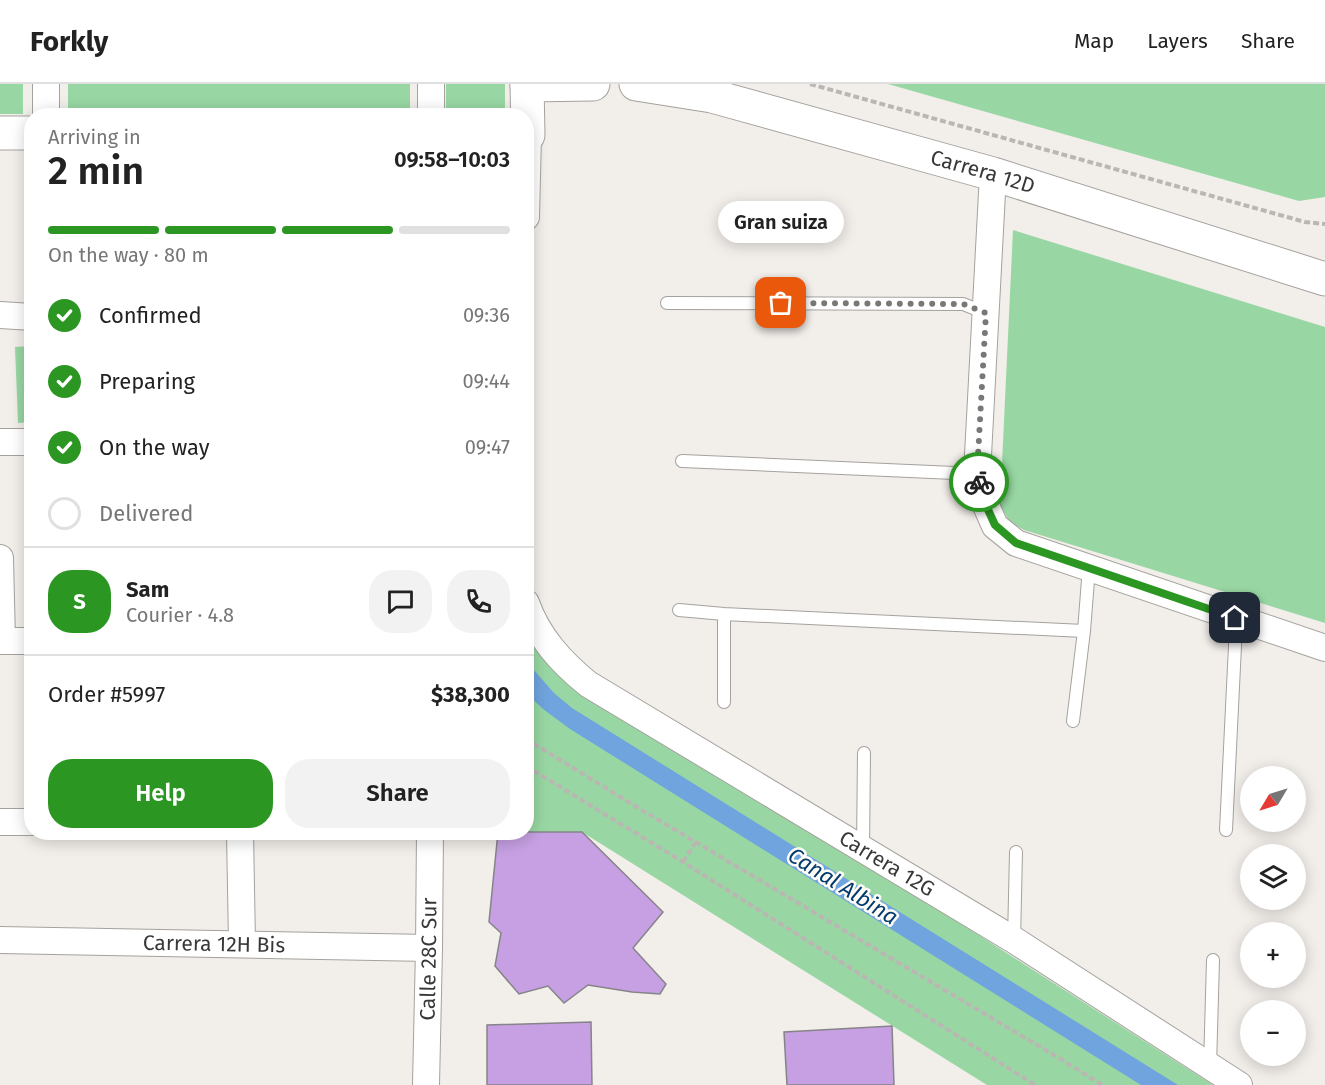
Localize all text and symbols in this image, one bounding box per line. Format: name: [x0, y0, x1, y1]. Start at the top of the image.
text: Forkly: [30, 25, 108, 58]
text: Map: [1074, 28, 1114, 54]
text: Layers: [1147, 28, 1208, 54]
text: Share: [1241, 28, 1295, 54]
text: Arriving in: [48, 125, 141, 149]
street label: Carrera 12D: [928, 144, 1038, 199]
text: 09:58–10:03: [394, 146, 510, 173]
text: 2 min: [48, 148, 144, 194]
callout: Gran suiza: [718, 201, 844, 243]
text: Gran suiza: [734, 210, 828, 234]
text: On the way · 80 m: [48, 243, 209, 267]
pin: [755, 277, 806, 328]
icon: bag: [764, 286, 797, 319]
icon: check: [48, 299, 81, 332]
text: Confirmed: [99, 302, 202, 329]
text: 09:36: [463, 303, 510, 327]
icon: check: [48, 365, 81, 398]
text: Preparing: [99, 368, 195, 395]
text: 09:44: [463, 369, 510, 393]
icon: check: [48, 431, 81, 464]
text: On the way: [99, 434, 210, 461]
text: 09:47: [465, 435, 510, 459]
courier: [949, 452, 1009, 512]
icon: bike: [963, 466, 996, 499]
text: Delivered: [99, 500, 194, 527]
button: chat: [369, 570, 432, 633]
button: phone: [447, 570, 510, 633]
text: Sam: [126, 576, 169, 603]
text: S: [73, 588, 86, 615]
pin: [1209, 592, 1260, 643]
icon: home: [1218, 601, 1251, 634]
text: Courier · 4.8: [126, 603, 234, 627]
text: Order #5997: [48, 681, 165, 708]
text: $38,300: [431, 681, 510, 708]
button: Help: [48, 759, 273, 828]
button: Share: [285, 759, 510, 828]
north arrow: [1240, 766, 1306, 832]
map controls: [1240, 766, 1306, 1066]
street label: Carrera 12G: [834, 825, 939, 902]
water label: Canal Albina: [783, 842, 903, 930]
button: layers: [1240, 844, 1306, 910]
street label: Calle 28C Sur: [414, 897, 442, 1021]
button: +: [1240, 922, 1306, 988]
street label: Carrera 12H Bis: [143, 930, 286, 958]
button: −: [1240, 1000, 1306, 1066]

